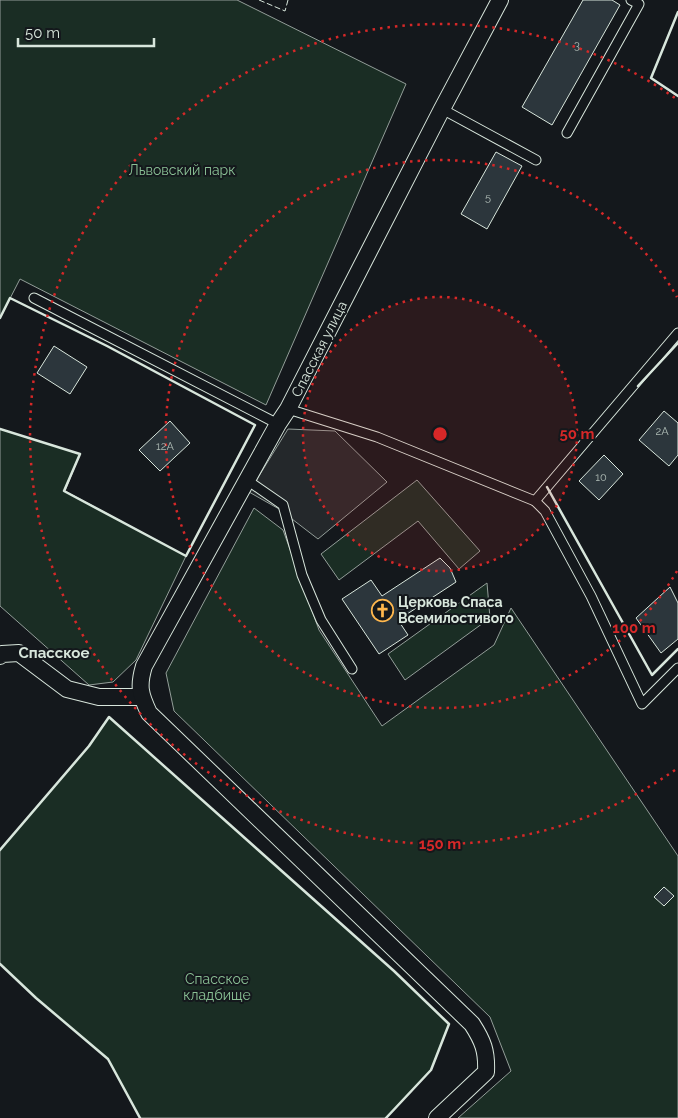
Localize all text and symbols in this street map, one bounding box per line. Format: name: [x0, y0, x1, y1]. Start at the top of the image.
scale bar: [18, 15, 154, 47]
text: 50 m: [25, 24, 60, 42]
house number: 3: [574, 39, 580, 52]
park label: Львовский парк: [129, 162, 236, 178]
house number: 5: [485, 191, 491, 204]
street label: Спасская улица: [288, 298, 350, 400]
centre of rings: [431, 425, 449, 443]
text: 50 m: [559, 425, 595, 443]
house number: 2А: [655, 425, 669, 438]
house number: 12А: [156, 440, 175, 453]
house number: 10: [595, 471, 607, 484]
place label: Церковь Спаса Всемилостивого: [398, 594, 514, 626]
church icon: Церковь Спаса Всемилостивого: [370, 598, 394, 622]
text: 100 m: [612, 619, 656, 637]
district label: Спасское: [19, 644, 89, 662]
text: 150 m: [419, 835, 461, 853]
park label: Спасское кладбище: [183, 971, 251, 1003]

